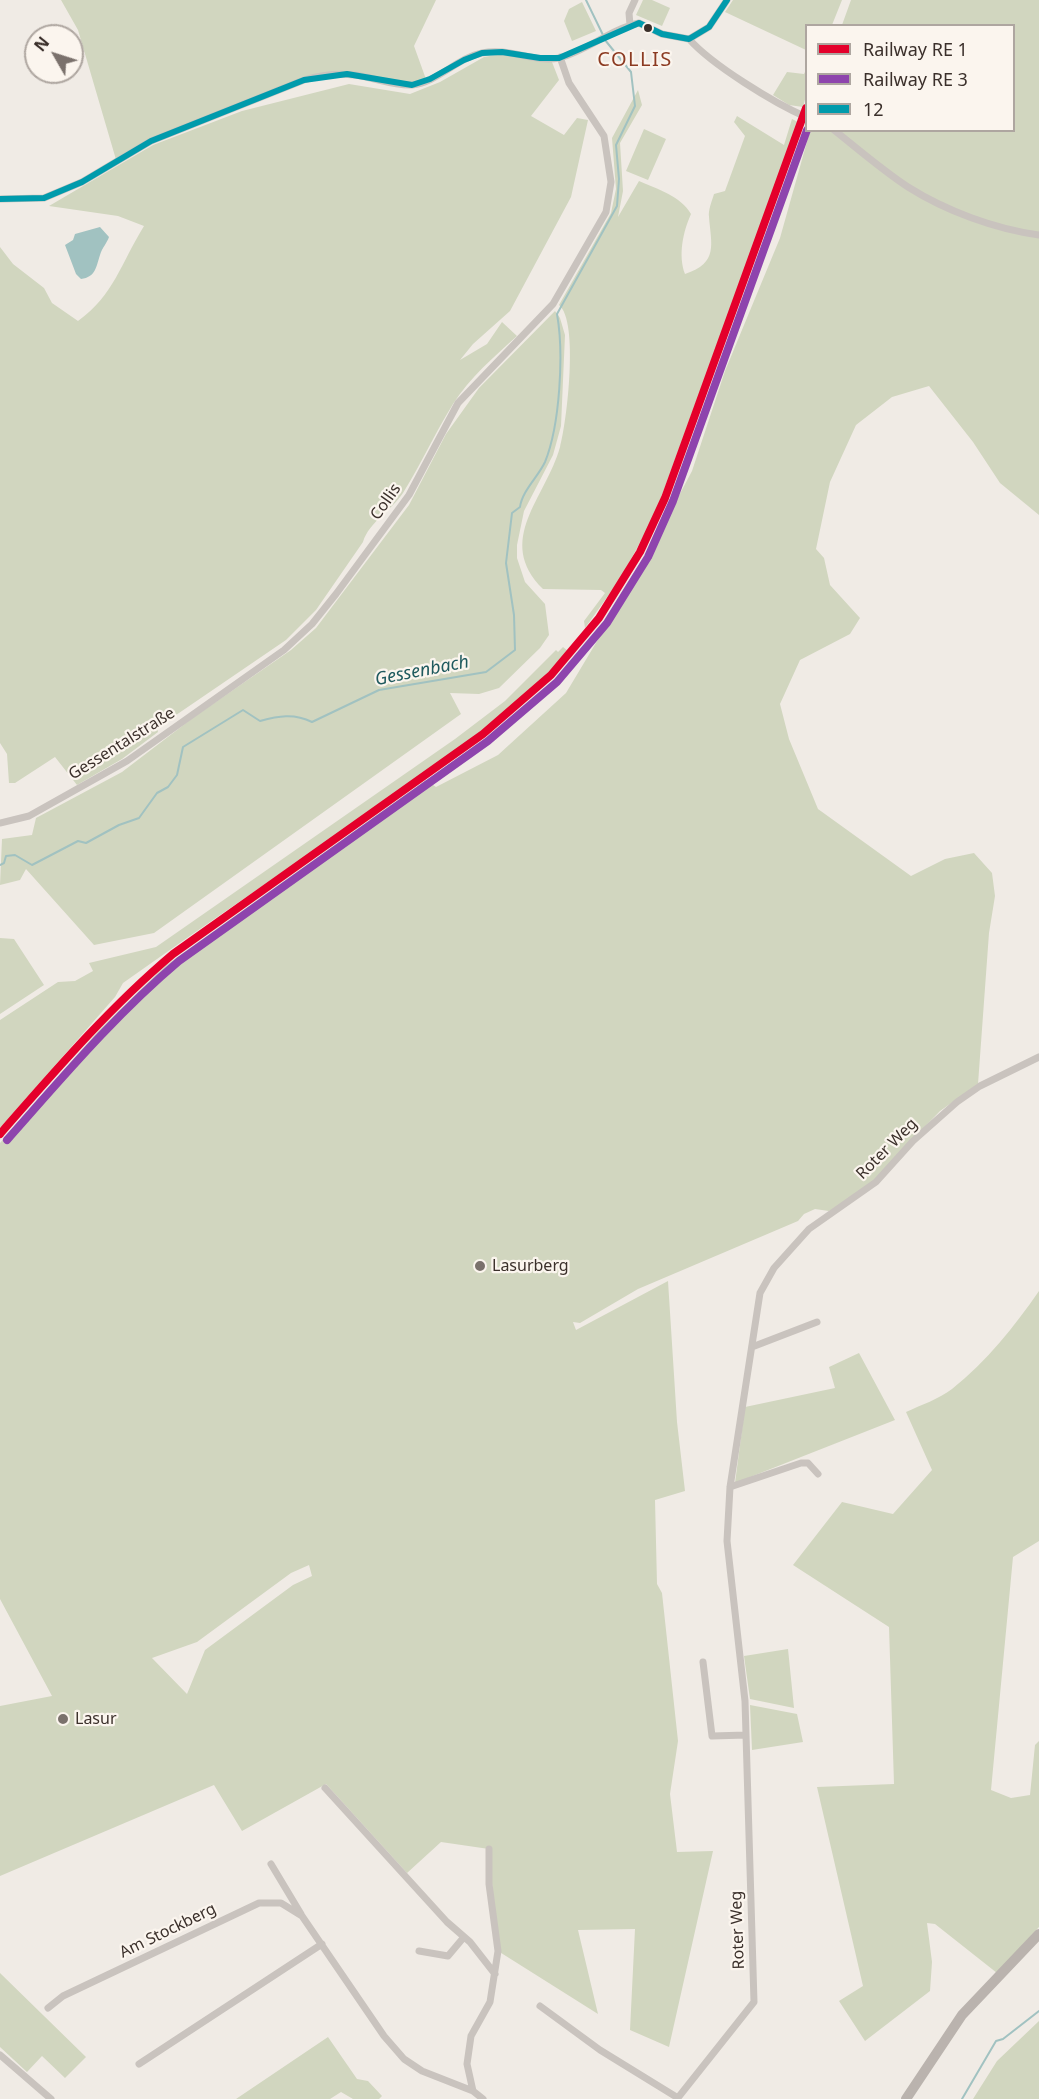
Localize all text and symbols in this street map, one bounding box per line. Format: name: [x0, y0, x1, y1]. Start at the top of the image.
unlabelled marker: [642, 22, 654, 34]
north arrow: [24, 24, 84, 84]
legend: [805, 24, 1015, 132]
text: N: [29, 32, 54, 56]
text: Railway RE 1: [863, 37, 968, 61]
district label: COLLIS: [597, 48, 673, 72]
text: Railway RE 3: [863, 67, 968, 91]
text: 12: [863, 97, 884, 121]
street label: Collis: [367, 480, 405, 524]
water label: Gessenbach: [373, 651, 471, 691]
street label: Gessentalstraße: [65, 704, 179, 784]
street label: Roter Weg: [852, 1114, 922, 1184]
place label: Lasurberg: [492, 1256, 569, 1276]
marker: Lasurberg: [473, 1259, 487, 1273]
place label: Lasur: [75, 1709, 117, 1729]
marker: Lasur: [56, 1712, 70, 1726]
street label: Roter Weg: [727, 1890, 749, 1970]
street label: Am Stockberg: [117, 1899, 219, 1963]

